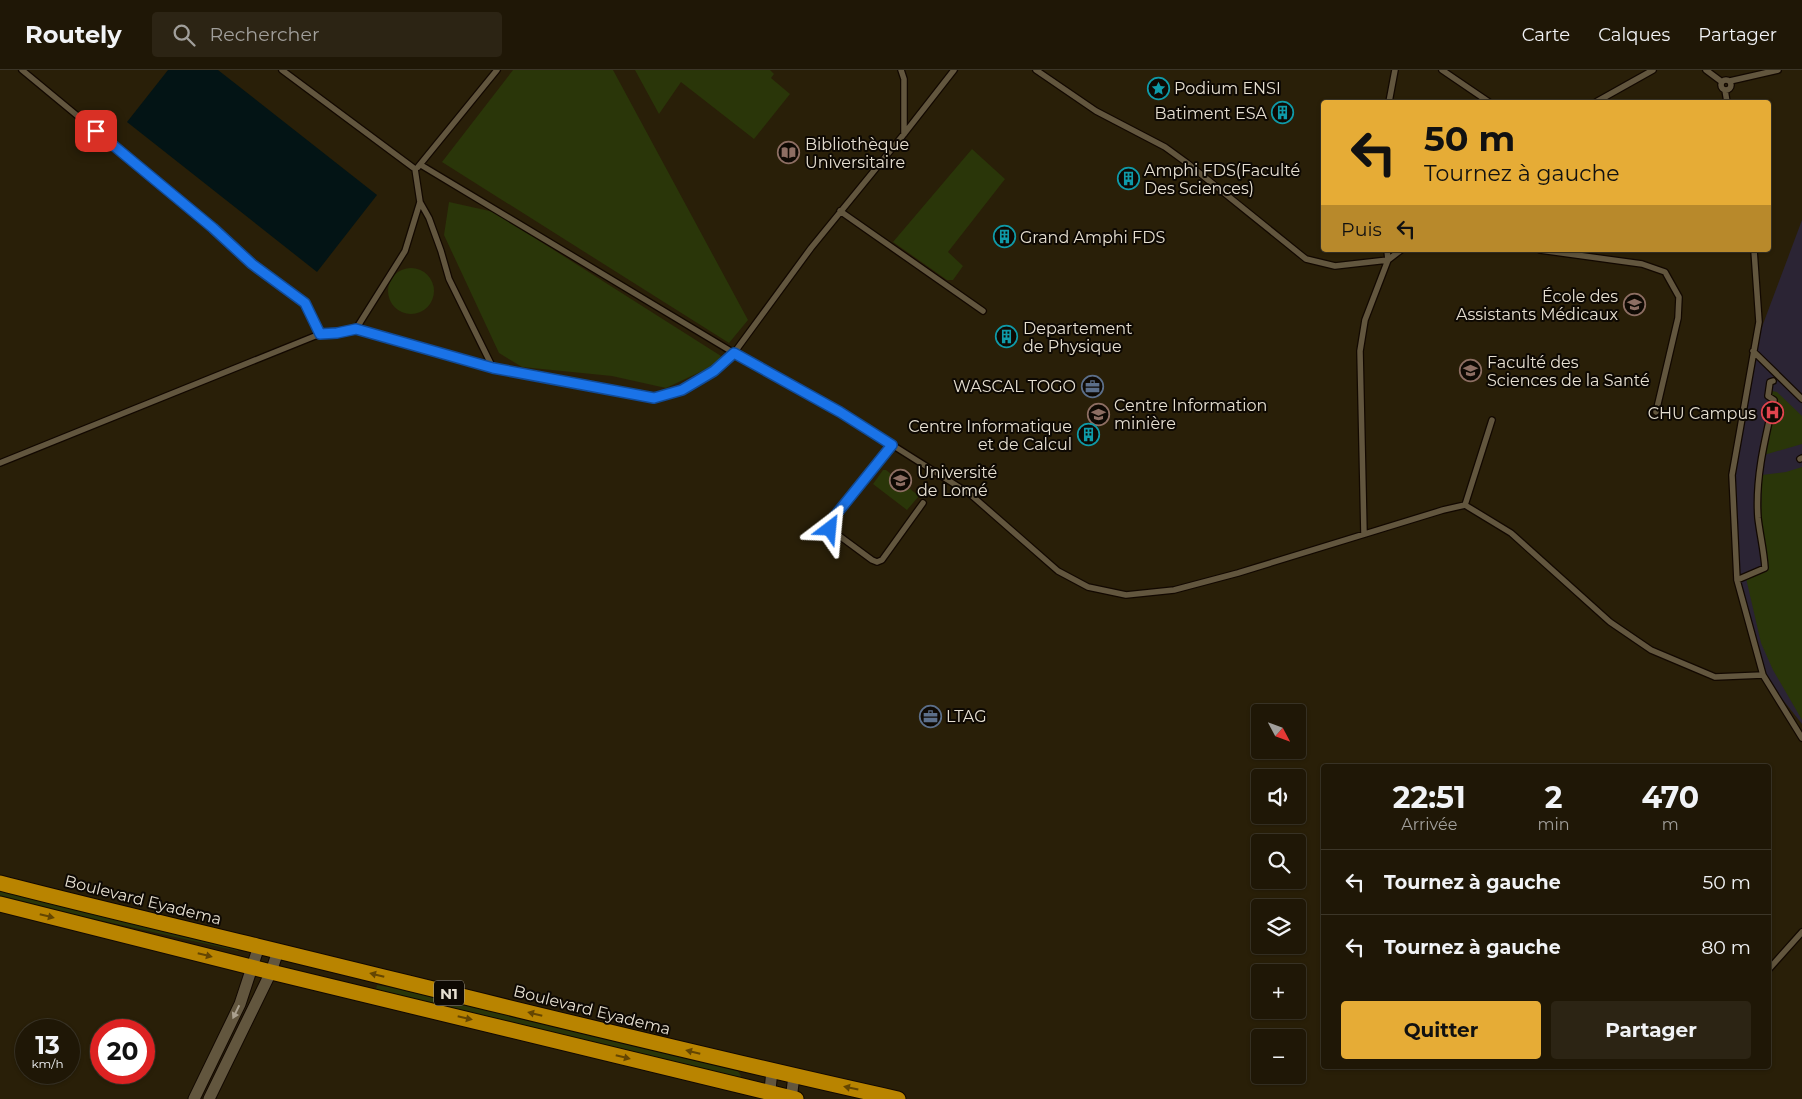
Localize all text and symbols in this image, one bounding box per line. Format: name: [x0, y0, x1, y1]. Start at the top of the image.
search box: [152, 12, 502, 57]
text: Routely: [25, 20, 122, 49]
icon: search: [170, 21, 198, 49]
text: Rechercher: [210, 23, 320, 46]
text: Carte: [1522, 24, 1570, 46]
text: Calques: [1598, 24, 1670, 46]
text: Partager: [1698, 24, 1777, 46]
place icon: Podium ENSI: [1146, 76, 1170, 100]
place label: Podium ENSI: [1174, 79, 1281, 98]
building icon: Batiment ESA: [1271, 101, 1295, 125]
place label: Batiment ESA: [1155, 104, 1268, 123]
pin: [75, 110, 117, 152]
icon: arrive: [82, 117, 110, 145]
text: 50 m: [1424, 117, 1515, 160]
icon: left: [1341, 120, 1406, 185]
place label: Bibliothèque Universitaire: [805, 135, 909, 172]
library icon: Bibliothèque Universitaire: [777, 141, 801, 165]
text: Tournez à gauche: [1424, 160, 1620, 187]
place label: Amphi FDS(Faculté Des Sciences): [1144, 161, 1300, 198]
building icon: Amphi FDS(Faculté Des Sciences): [1116, 167, 1140, 191]
icon: left: [1392, 215, 1420, 243]
text: Puis: [1341, 218, 1382, 241]
building icon: Grand Amphi FDS: [992, 225, 1016, 249]
place label: Grand Amphi FDS: [1020, 228, 1165, 247]
place label: École des Assistants Médicaux: [1456, 287, 1618, 324]
school or university icon: École des Assistants Médicaux: [1622, 293, 1646, 317]
place label: Departement de Physique: [1023, 319, 1133, 356]
building icon: Departement de Physique: [995, 325, 1019, 349]
place label: Faculté des Sciences de la Santé: [1487, 353, 1650, 390]
school or university icon: Faculté des Sciences de la Santé: [1459, 359, 1483, 383]
office icon: WASCAL TOGO: [1080, 374, 1104, 398]
place label: WASCAL TOGO: [953, 377, 1076, 396]
place label: Centre Information minière: [1114, 396, 1267, 433]
hospital icon: CHU Campus: [1760, 401, 1784, 425]
school or university icon: Centre Information minière: [1086, 402, 1110, 426]
place label: CHU Campus: [1648, 404, 1756, 423]
place label: Centre Informatique et de Calcul: [908, 417, 1072, 454]
building icon: Centre Informatique et de Calcul: [1076, 423, 1100, 447]
place label: Université de Lomé: [917, 463, 997, 500]
school or university icon: Université de Lomé: [889, 469, 913, 493]
position arrow: [803, 502, 855, 554]
office icon: LTAG: [918, 704, 942, 728]
north arrow: [1251, 704, 1306, 759]
map controls: [1251, 704, 1306, 1084]
place label: LTAG: [946, 707, 987, 726]
button: sound: [1251, 769, 1306, 824]
text: 22:51: [1393, 779, 1466, 816]
text: 2: [1545, 779, 1562, 816]
text: 470: [1641, 779, 1699, 816]
text: Arrivée: [1401, 815, 1457, 834]
text: min: [1537, 815, 1570, 834]
text: m: [1662, 815, 1679, 834]
button: search: [1251, 834, 1306, 889]
icon: left: [1341, 868, 1369, 896]
street label: Boulevard Eyadema: [63, 871, 223, 929]
text: Tournez à gauche: [1384, 871, 1561, 894]
text: 50 m: [1703, 871, 1751, 894]
button: layers: [1251, 899, 1306, 954]
one-way arrow: [40, 912, 55, 920]
icon: left: [1341, 933, 1369, 961]
text: Tournez à gauche: [1384, 936, 1561, 959]
text: 80 m: [1701, 936, 1751, 959]
one-way arrow: [198, 951, 213, 959]
button: +: [1251, 964, 1306, 1019]
one-way arrow: [369, 971, 384, 979]
road number: N1: [434, 980, 464, 1006]
street label: Boulevard Eyadema: [512, 981, 672, 1039]
button: Quitter: [1341, 1001, 1541, 1059]
button: Partager: [1551, 1001, 1751, 1059]
one-way arrow: [232, 1005, 240, 1019]
one-way arrow: [527, 1010, 542, 1018]
one-way arrow: [457, 1014, 472, 1022]
speed limit sign: 20: [90, 1019, 155, 1084]
button: −: [1251, 1029, 1306, 1084]
text: 13: [35, 1030, 60, 1060]
one-way arrow: [685, 1048, 700, 1056]
one-way arrow: [615, 1053, 630, 1061]
text: km/h: [31, 1056, 64, 1071]
one-way arrow: [842, 1084, 858, 1092]

